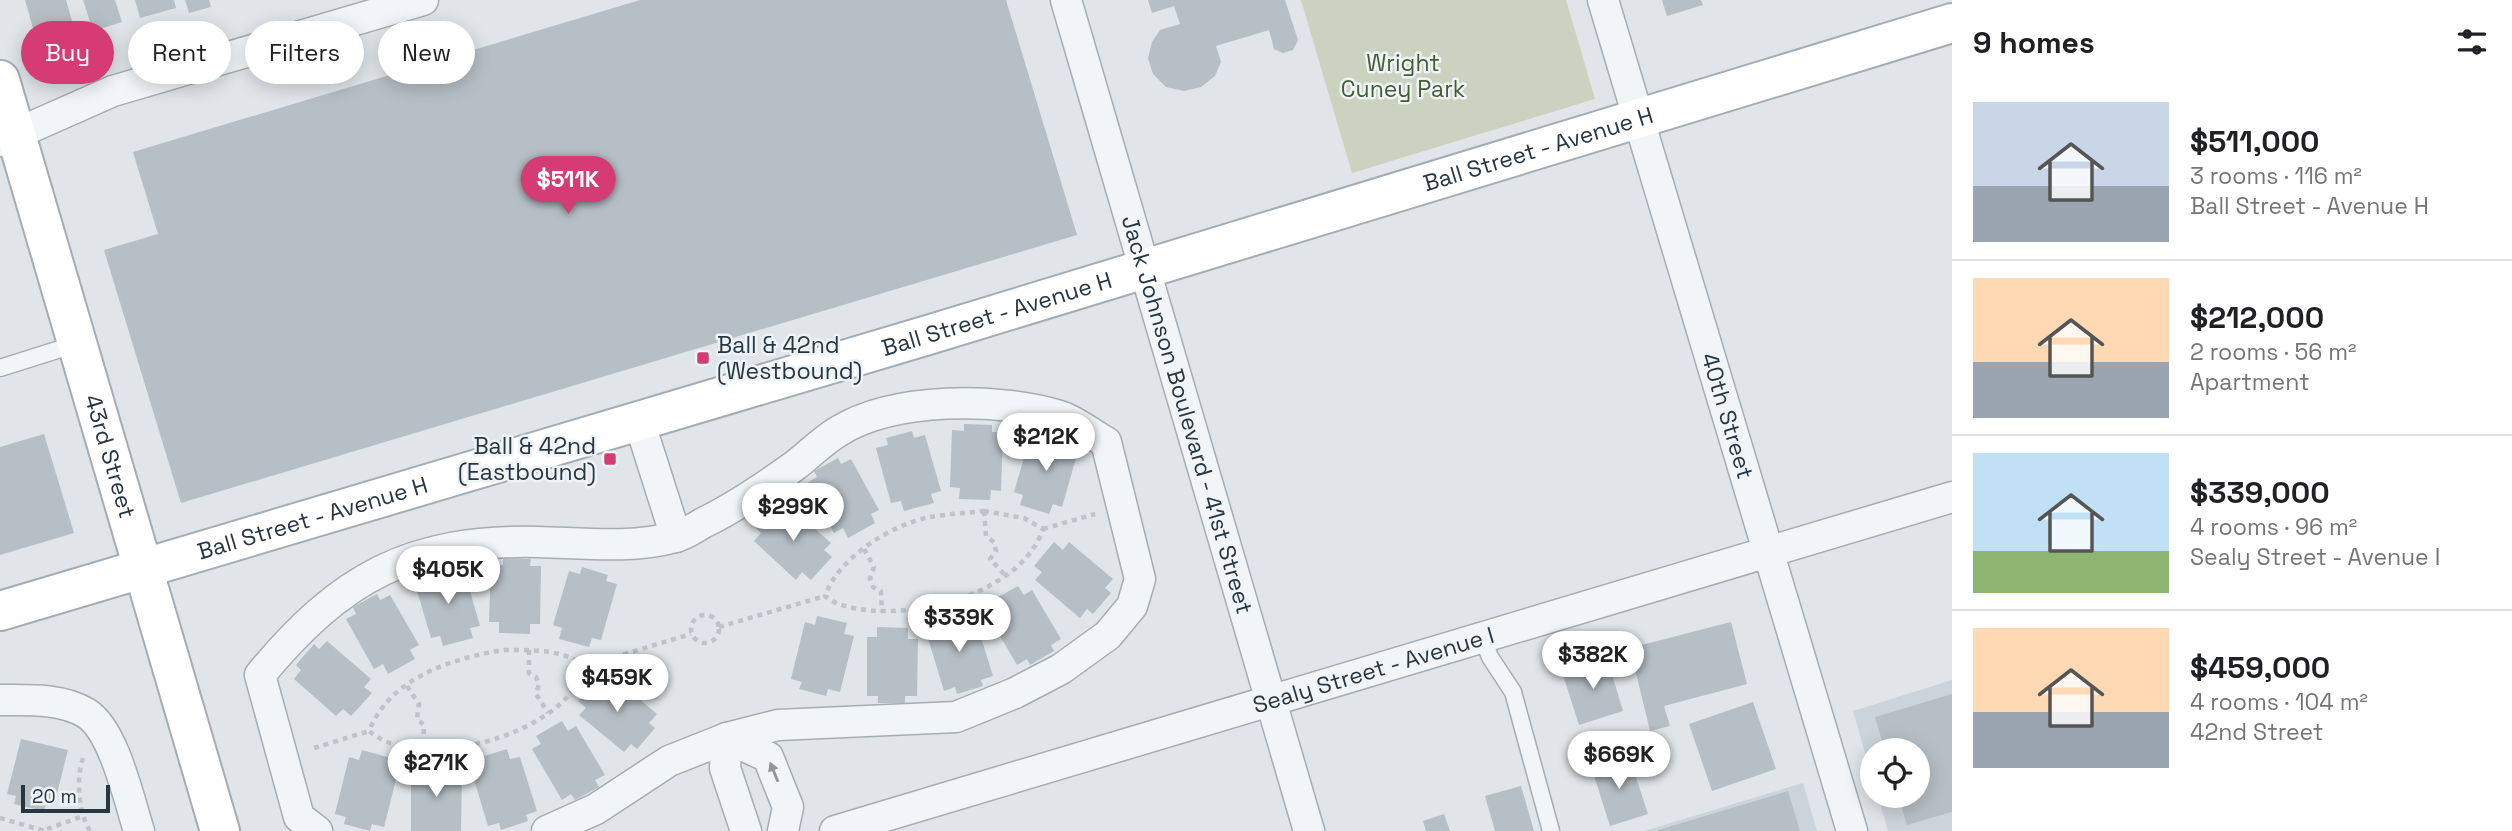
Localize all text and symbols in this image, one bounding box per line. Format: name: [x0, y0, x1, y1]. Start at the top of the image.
chip: Buy: [21, 21, 114, 84]
chip: Rent: [128, 21, 231, 84]
chip: Filters: [245, 21, 364, 84]
chip: New: [378, 21, 475, 84]
text: 9 homes: [1973, 23, 2095, 62]
icon: filters: [2453, 23, 2491, 61]
park label: Wright Cuney Park: [1341, 48, 1465, 104]
street label: Ball Street - Avenue H: [1419, 100, 1657, 198]
text: $511,000: [2190, 122, 2320, 161]
icon: home: [2029, 130, 2113, 214]
pin: $511K: [519, 156, 617, 216]
text: 3 rooms · 116 m²: [2190, 161, 2362, 191]
text: $511K: [537, 164, 599, 194]
text: Ball Street - Avenue H: [2190, 191, 2429, 221]
street label: Jack Johnson Boulevard - 41st Street: [1115, 212, 1260, 617]
street label: Ball Street - Avenue H: [878, 265, 1115, 363]
text: $212,000: [2190, 298, 2324, 337]
icon: home: [2029, 306, 2113, 390]
place label: Ball & 42nd (Westbound): [717, 330, 862, 386]
text: 2 rooms · 56 m²: [2190, 337, 2356, 367]
street label: 40th Street: [1695, 349, 1761, 482]
marker: Ball & 42nd (Westbound): [695, 350, 711, 366]
text: Apartment: [2190, 367, 2310, 397]
street label: 43rd Street: [78, 391, 143, 522]
pin: $212K: [997, 414, 1095, 473]
text: $212K: [1013, 421, 1079, 451]
place label: Ball & 42nd (Eastbound): [458, 431, 596, 487]
marker: Ball & 42nd (Eastbound): [602, 451, 618, 467]
street label: Ball Street - Avenue H: [194, 470, 431, 567]
text: $339,000: [2190, 473, 2330, 512]
icon: home: [2029, 481, 2113, 565]
pin: $299K: [744, 484, 842, 543]
text: $299K: [758, 491, 828, 521]
text: 4 rooms · 96 m²: [2190, 512, 2357, 542]
text: Sealy Street - Avenue I: [2190, 542, 2440, 572]
pin: $405K: [399, 546, 497, 606]
text: $405K: [412, 554, 484, 584]
pin: $339K: [910, 594, 1008, 654]
text: $339K: [924, 602, 994, 632]
street label: Sealy Street - Avenue I: [1249, 620, 1498, 720]
pin: $382K: [1544, 632, 1642, 691]
text: $382K: [1558, 639, 1628, 669]
text: $459,000: [2190, 648, 2330, 687]
pin: $459K: [568, 654, 666, 714]
icon: home: [2029, 656, 2113, 740]
text: $459K: [582, 662, 652, 692]
text: 4 rooms · 104 m²: [2190, 687, 2368, 717]
text: 42nd Street: [2190, 717, 2323, 747]
pin: $669K: [1570, 732, 1668, 791]
map controls: [1860, 738, 1930, 808]
button: locate: [1860, 738, 1930, 808]
text: $669K: [1584, 739, 1654, 769]
pin: $271K: [387, 740, 485, 799]
text: $271K: [404, 747, 468, 777]
one-way arrow: [769, 762, 780, 783]
scale bar: [21, 782, 110, 814]
text: 20 m: [32, 784, 77, 809]

